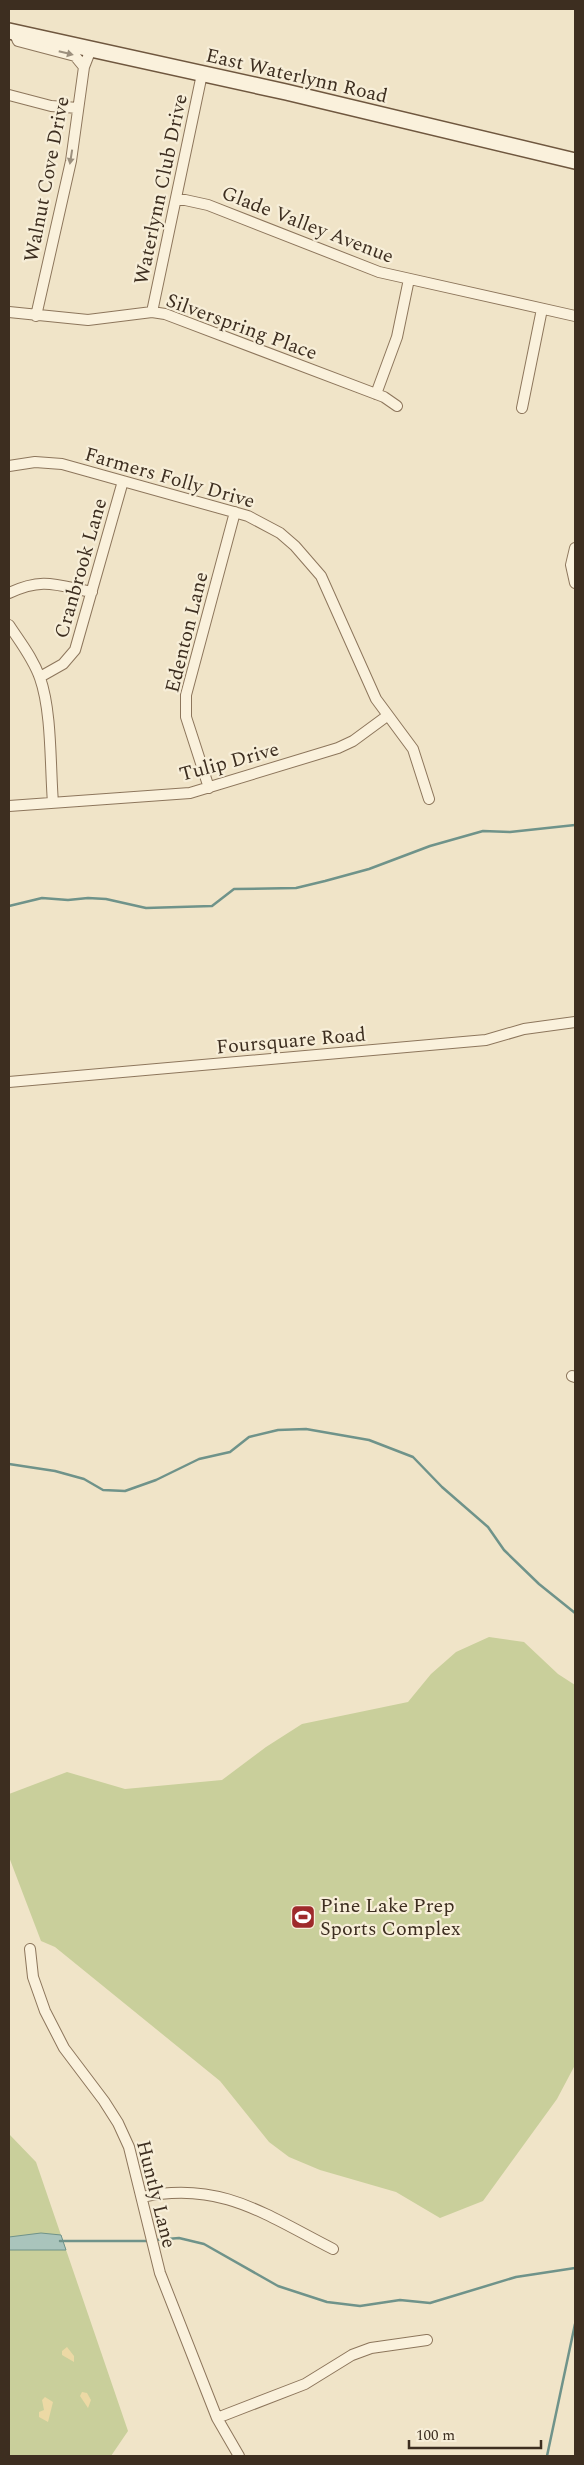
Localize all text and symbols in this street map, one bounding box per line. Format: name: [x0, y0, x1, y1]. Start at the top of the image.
street label: East Waterlynn Road: [203, 40, 391, 111]
one-way arrow: [58, 49, 73, 57]
street label: Waterlynn Club Drive: [126, 91, 196, 287]
street label: Walnut Cove Drive: [16, 94, 78, 265]
one-way arrow: [67, 149, 75, 165]
street label: Glade Valley Avenue: [217, 178, 398, 272]
street label: Silverspring Place: [162, 286, 322, 368]
street label: Farmers Folly Drive: [81, 439, 258, 517]
street label: Cranbrook Lane: [47, 495, 115, 642]
street label: Edenton Lane: [157, 569, 217, 696]
street label: Tulip Drive: [176, 734, 282, 790]
street label: Foursquare Road: [215, 1020, 367, 1062]
place label: Pine Lake Prep Sports Complex: [320, 1891, 461, 1944]
sports icon: Pine Lake Prep Sports Complex: [290, 1904, 316, 1930]
street label: Huntly Lane: [128, 2137, 184, 2251]
scale bar: [409, 2418, 542, 2450]
text: 100 m: [416, 2424, 455, 2447]

